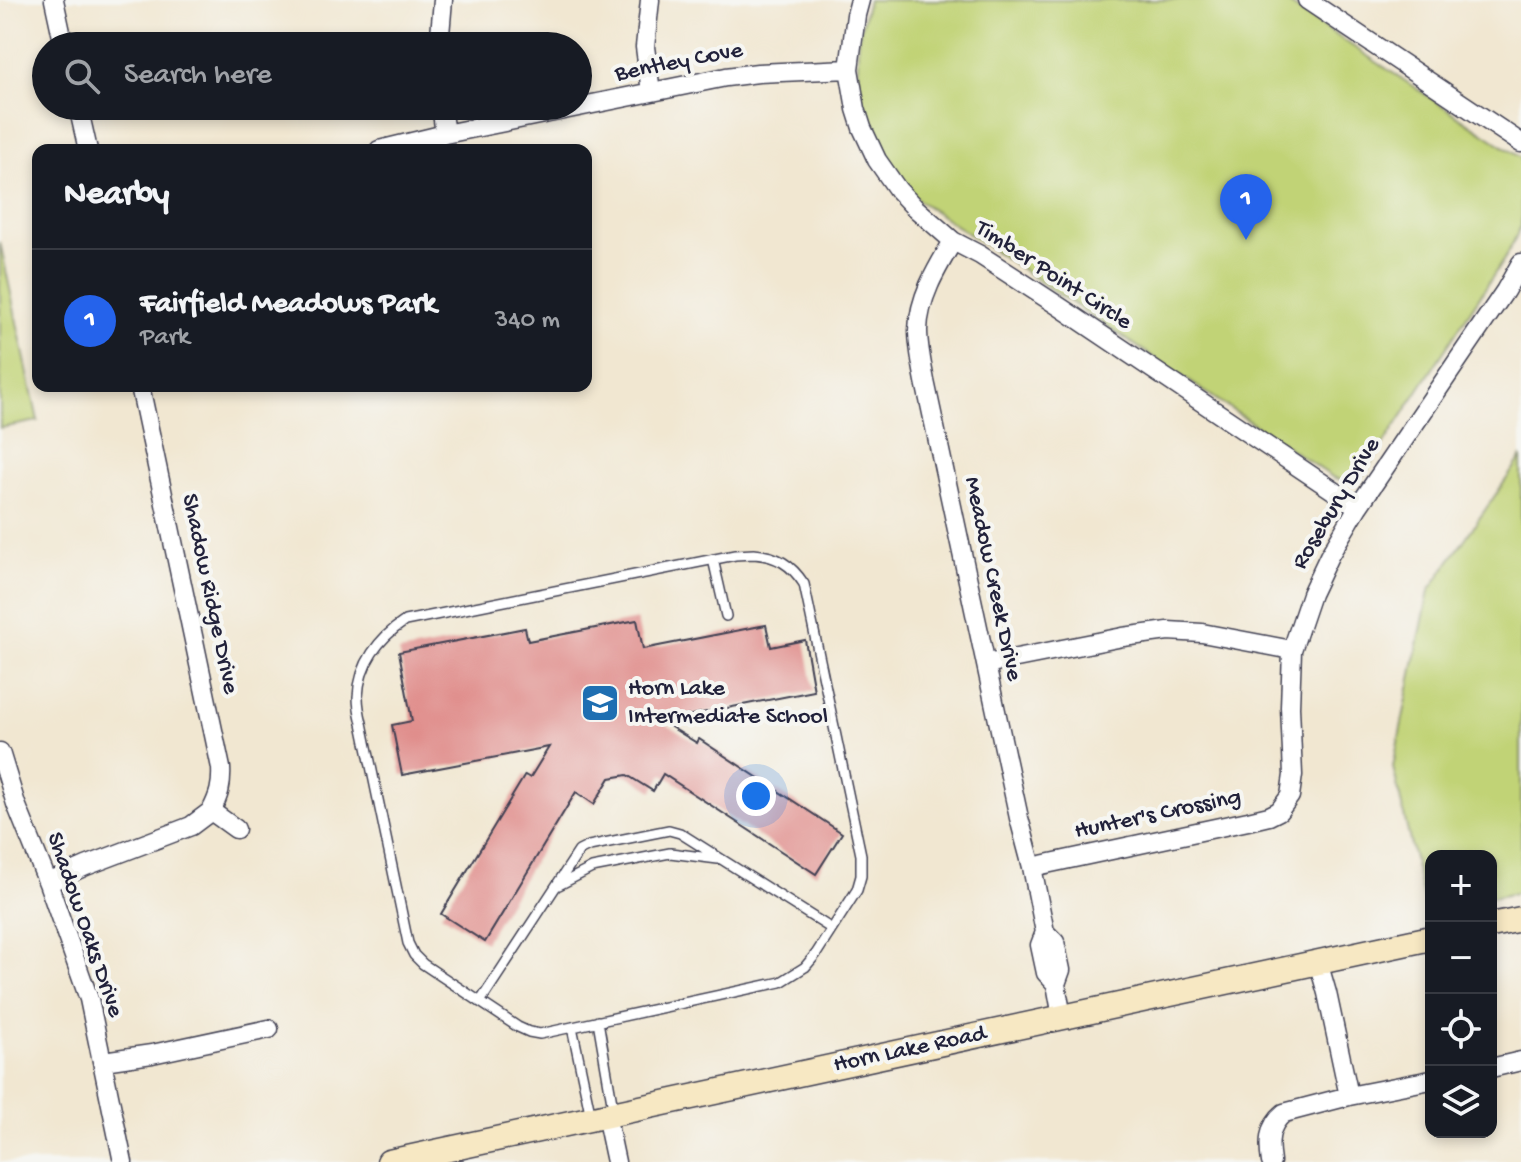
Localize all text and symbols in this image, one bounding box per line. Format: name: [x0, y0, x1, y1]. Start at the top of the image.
search box: [32, 32, 592, 120]
street label: Bentley Cove: [612, 36, 746, 90]
icon: search: [60, 54, 104, 98]
text: Search here: [124, 59, 272, 94]
pin: 1: [1220, 174, 1272, 240]
text: Nearby: [64, 176, 169, 216]
street label: Timber Point Circle: [968, 213, 1137, 338]
text: Fairfield Meadows Park: [140, 288, 436, 323]
text: 1: [85, 306, 95, 337]
text: 340 m: [495, 306, 560, 337]
text: Park: [140, 323, 190, 354]
street label: Rosebury Drive: [1286, 432, 1388, 575]
street label: Meadow Creek Drive: [956, 474, 1028, 684]
street label: Shadow Ridge Drive: [174, 491, 245, 697]
place label: Horn Lake Intermediate School: [628, 675, 828, 732]
school or university icon: Horn Lake Intermediate School: [579, 682, 621, 724]
your location: [736, 776, 776, 816]
street label: Hunter's Crossing: [1072, 783, 1244, 847]
street label: Shadow Oaks Drive: [39, 829, 129, 1022]
map controls: [1425, 850, 1497, 1138]
button: +: [1425, 850, 1497, 922]
button: −: [1425, 922, 1497, 994]
button: locate: [1425, 994, 1497, 1066]
street label: Horn Lake Road: [831, 1019, 991, 1080]
button: layers: [1425, 1066, 1497, 1138]

